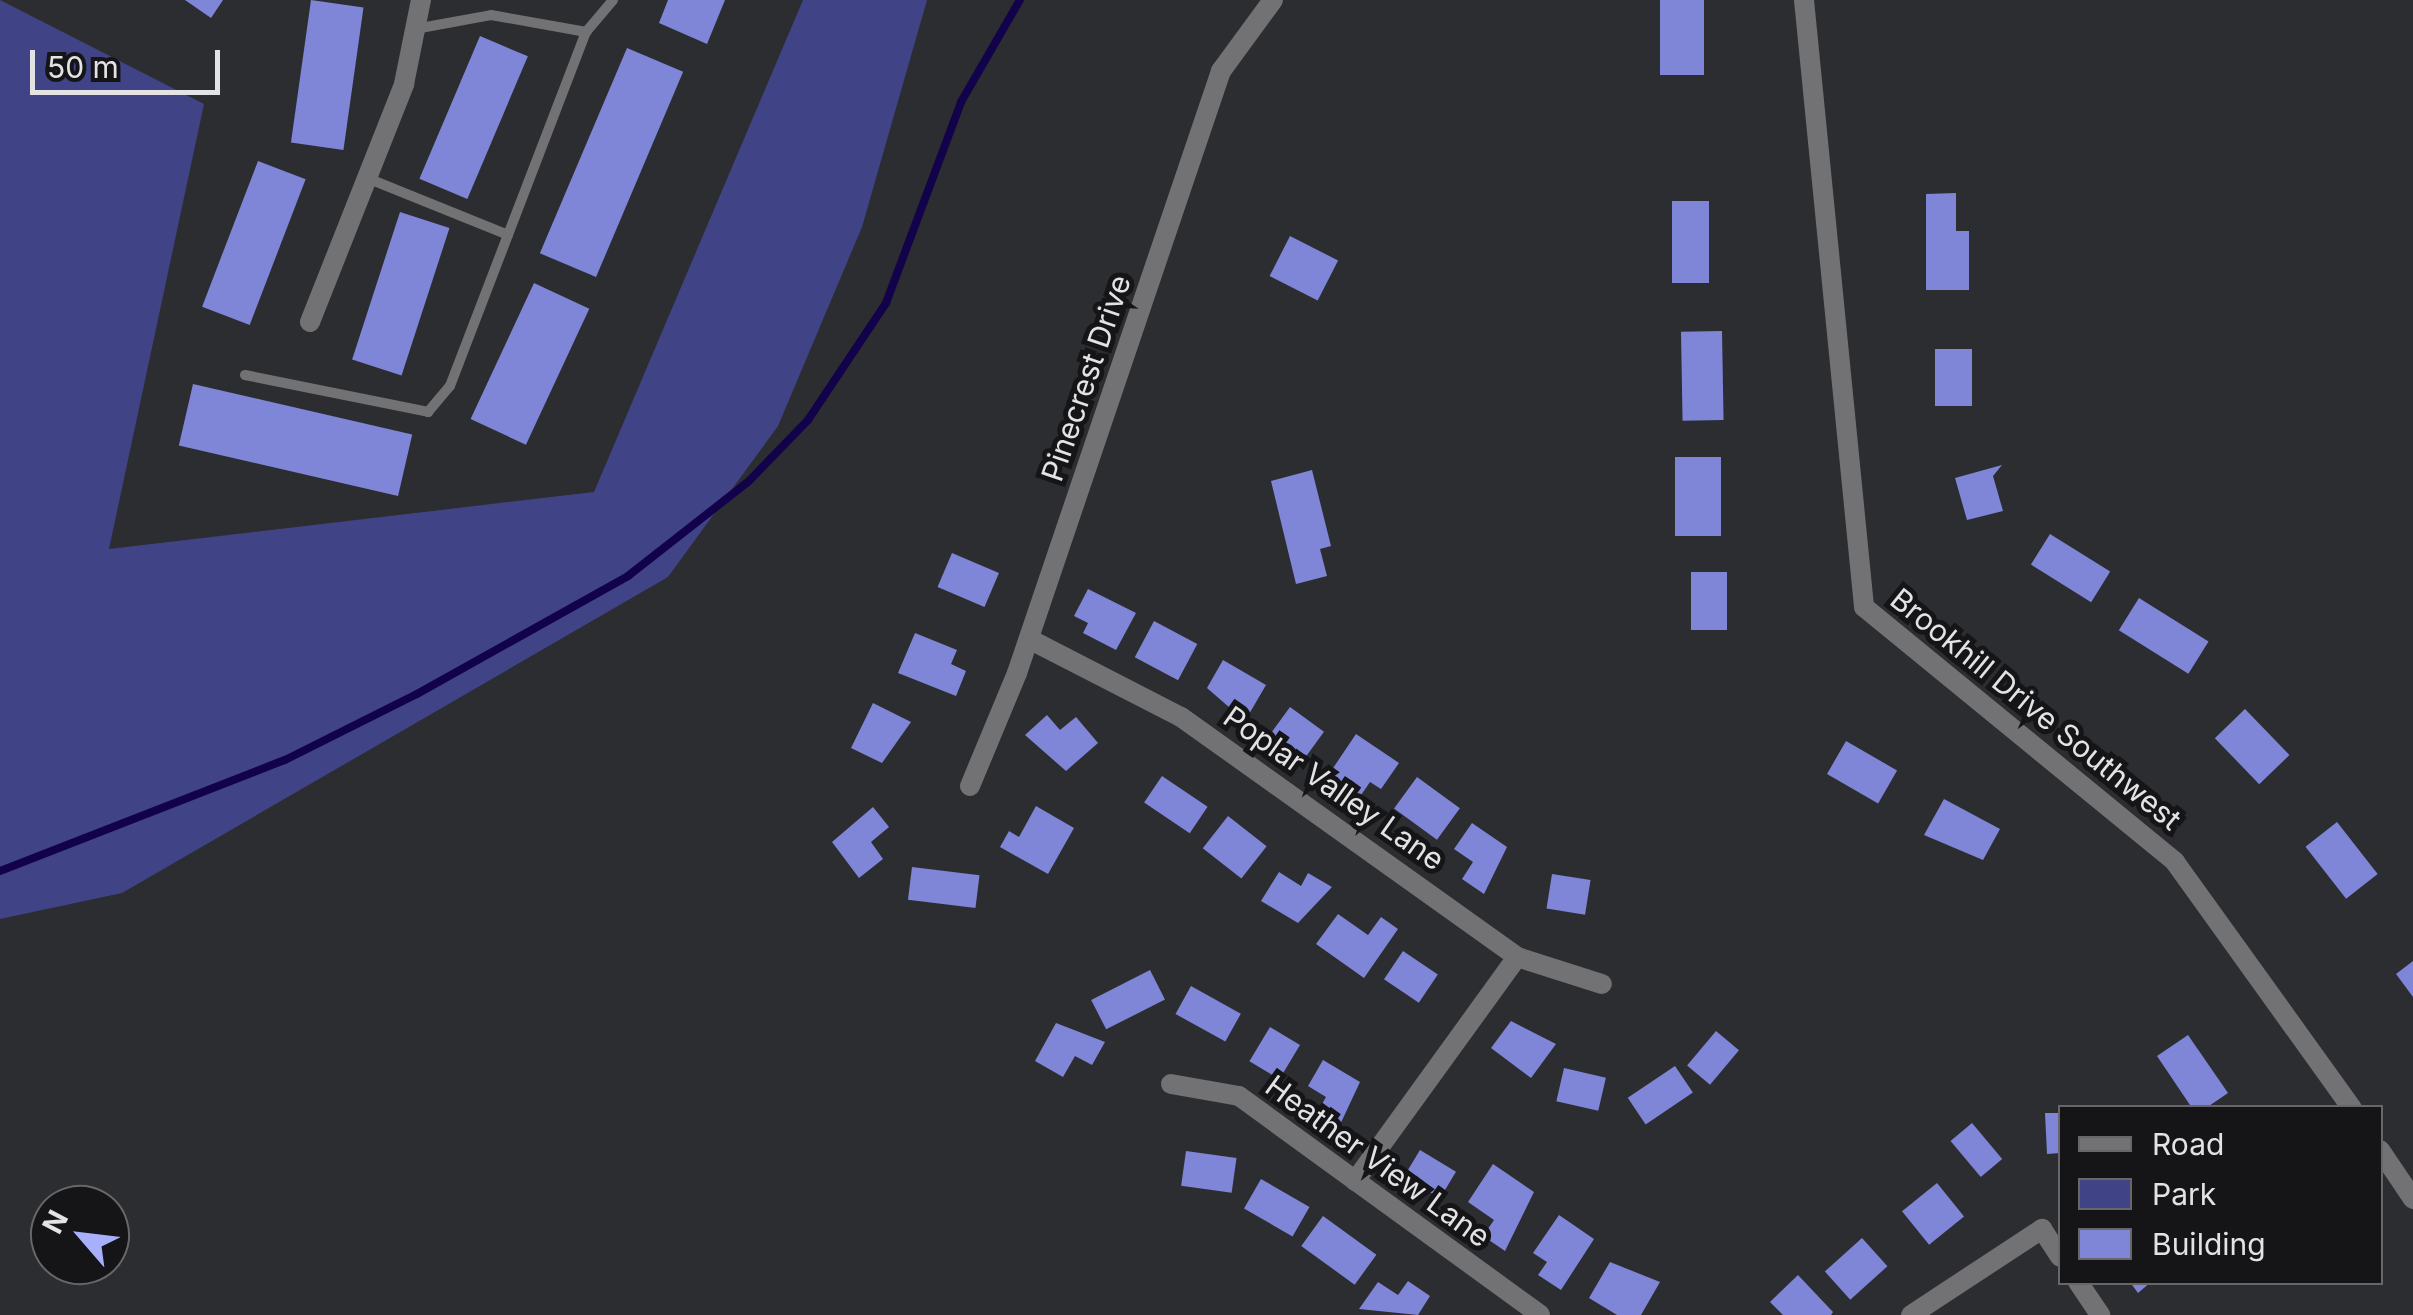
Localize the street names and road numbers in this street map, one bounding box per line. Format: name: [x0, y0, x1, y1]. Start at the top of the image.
street label: Pinecrest Drive: [1034, 270, 1138, 486]
street label: Brookhill Drive Southwest: [1883, 581, 2189, 837]
street label: Poplar Valley Lane: [1217, 698, 1451, 878]
street label: Heather View Lane: [1259, 1067, 1497, 1255]

